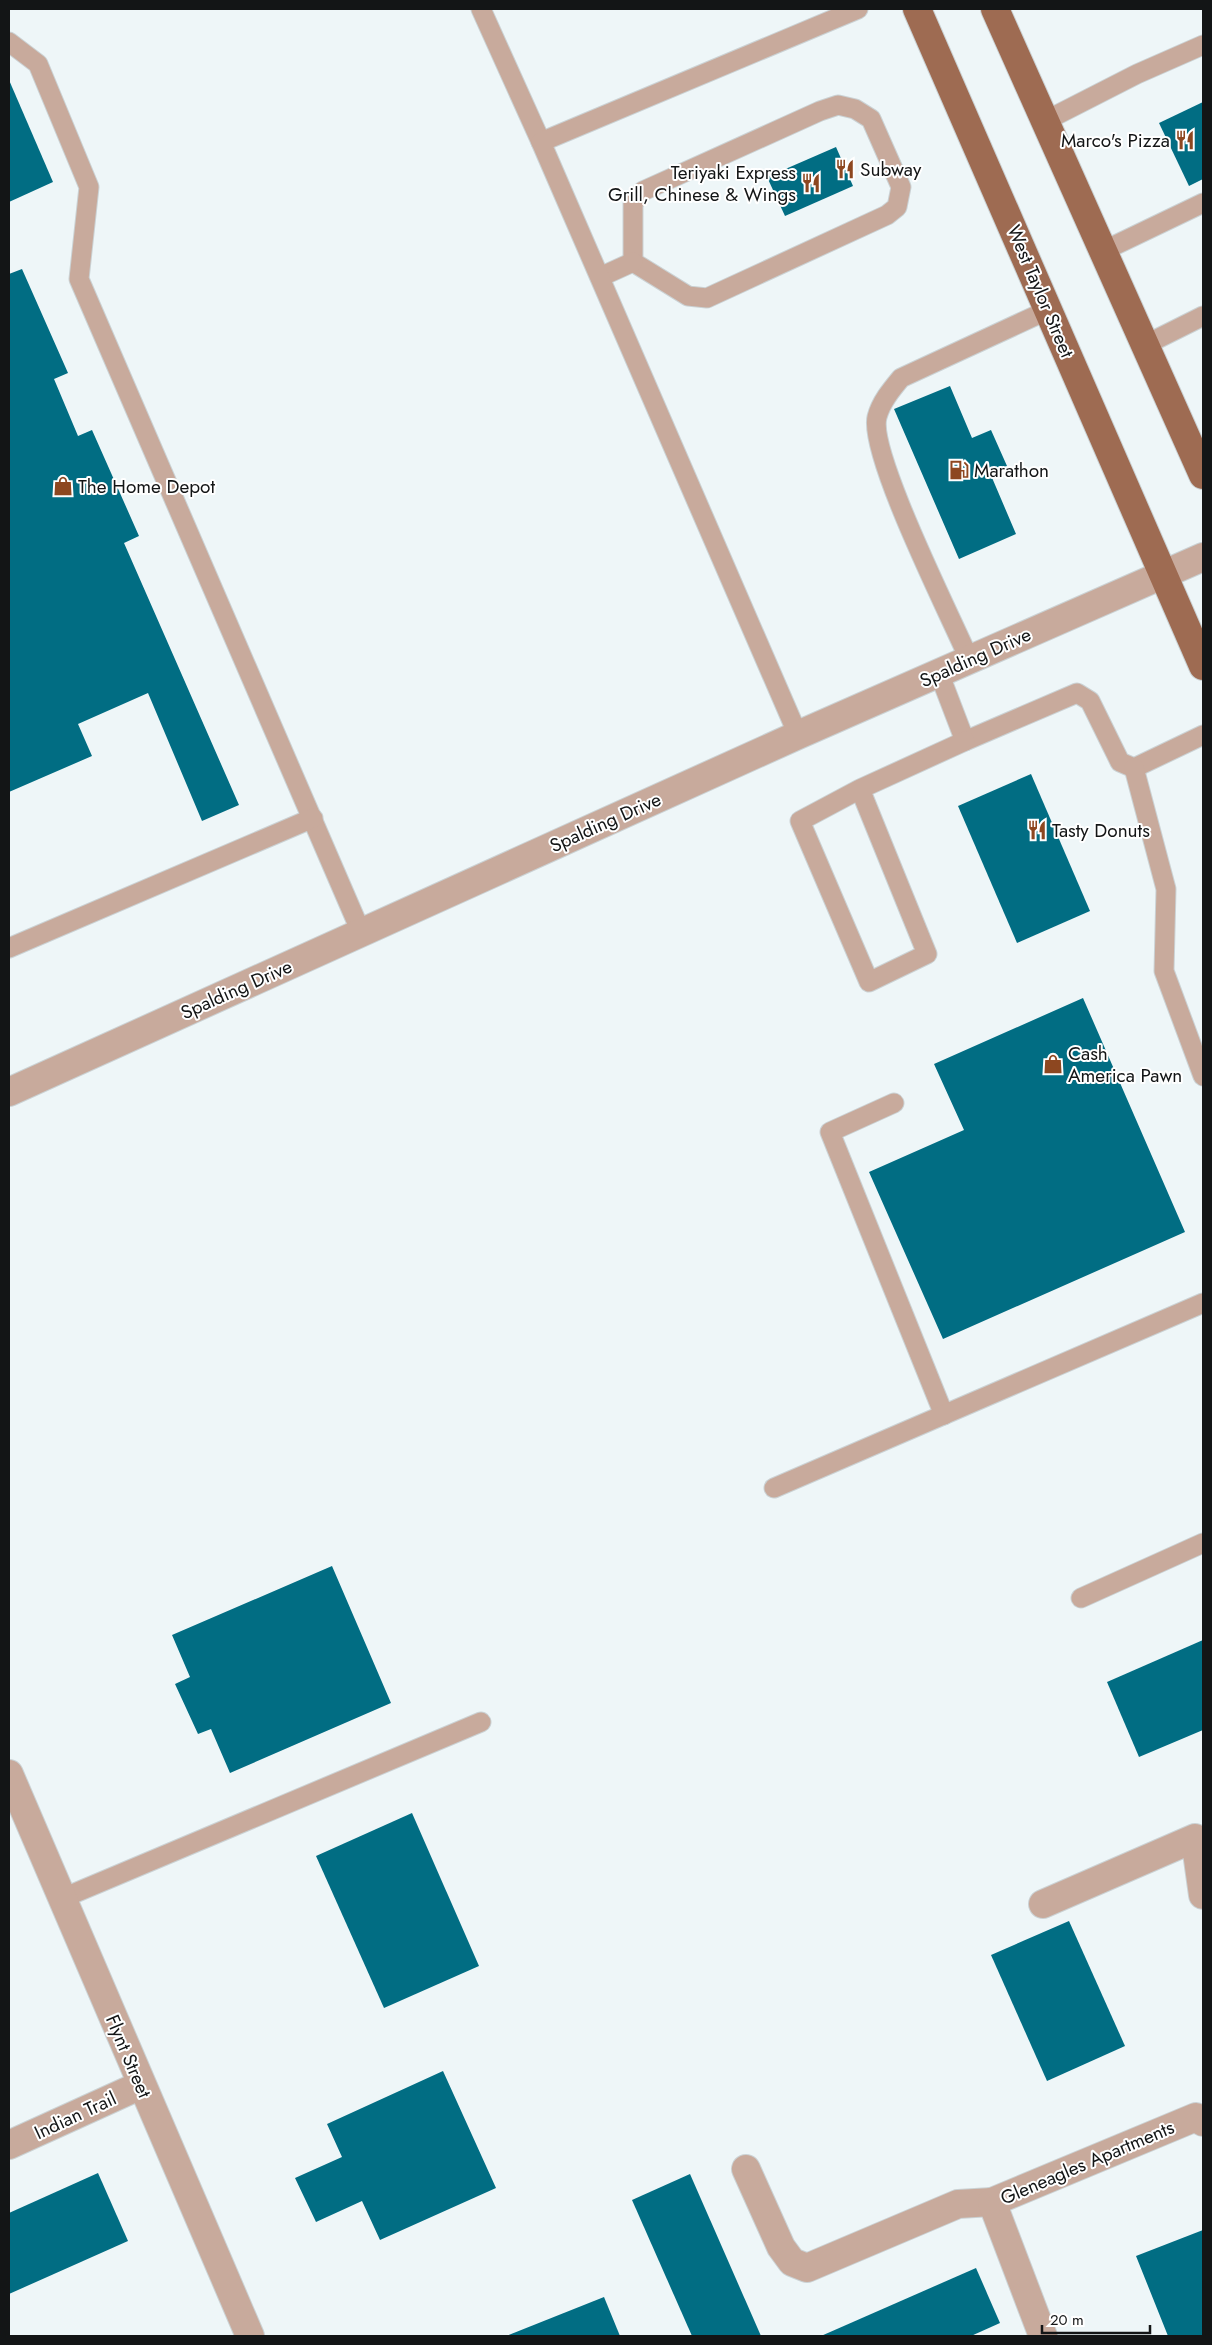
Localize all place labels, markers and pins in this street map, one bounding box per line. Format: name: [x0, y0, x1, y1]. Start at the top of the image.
place label: Marco's Pizza: [1061, 127, 1170, 154]
restaurant icon: Marco's Pizza: [1174, 129, 1196, 151]
place label: Subway: [860, 156, 922, 183]
restaurant icon: Subway: [834, 158, 856, 180]
place label: Teriyaki Express Grill, Chinese & Wings: [608, 159, 796, 208]
restaurant icon: Teriyaki Express Grill, Chinese & Wings: [800, 172, 822, 194]
place label: Marathon: [974, 457, 1049, 484]
fuel station icon: Marathon: [948, 459, 970, 481]
place label: The Home Depot: [78, 473, 215, 500]
shop icon: The Home Depot: [52, 475, 74, 497]
place label: Tasty Donuts: [1052, 817, 1150, 844]
restaurant icon: Tasty Donuts: [1026, 819, 1048, 841]
place label: Cash America Pawn: [1068, 1040, 1182, 1089]
shop icon: Cash America Pawn: [1042, 1053, 1064, 1075]

